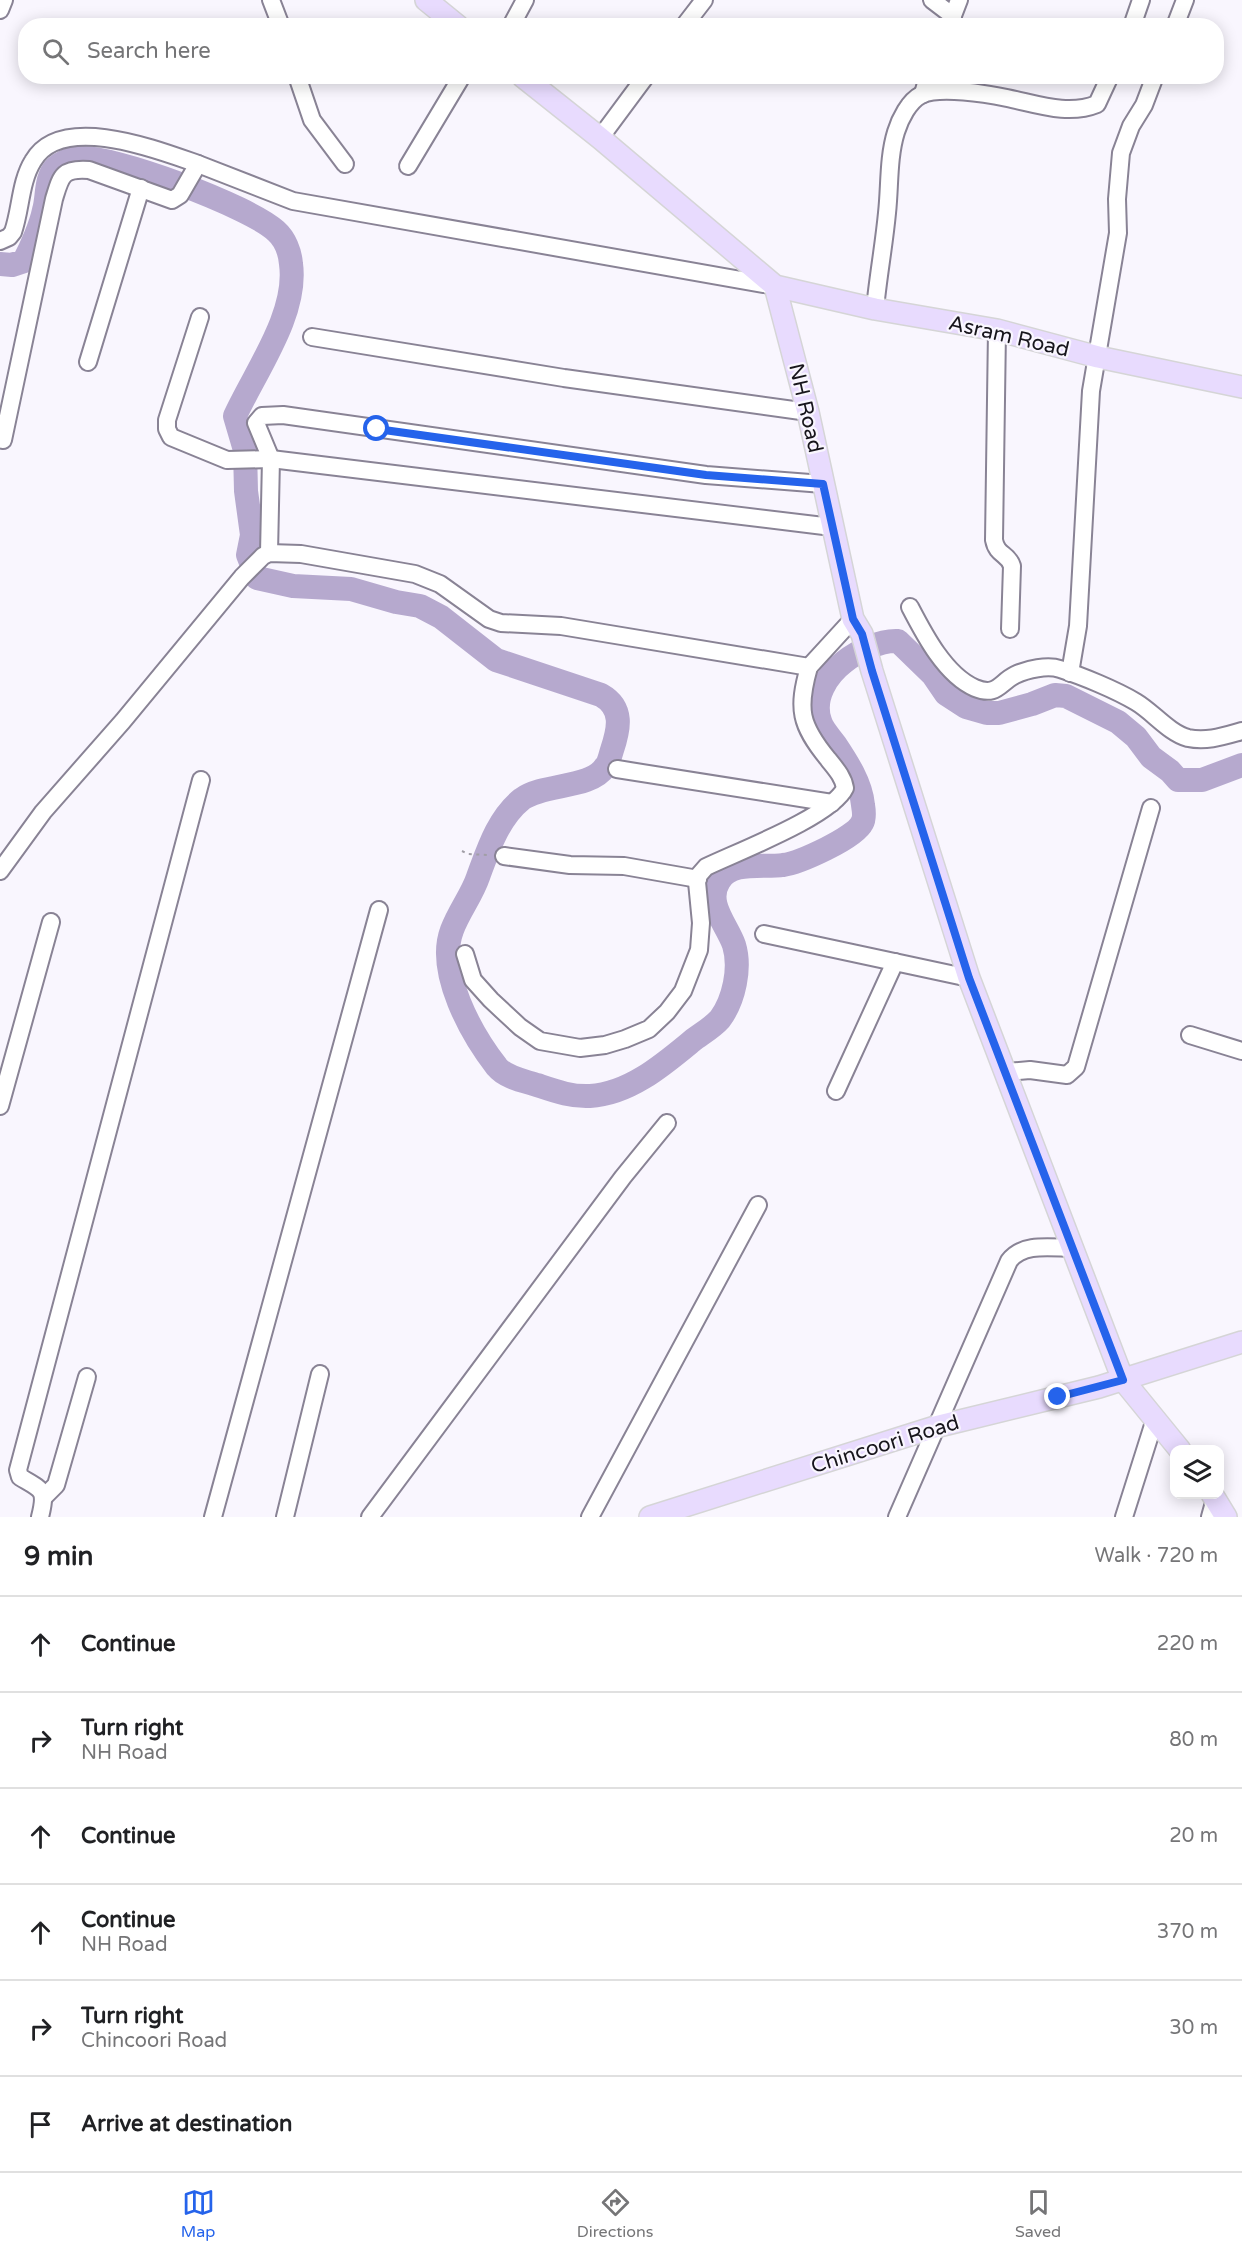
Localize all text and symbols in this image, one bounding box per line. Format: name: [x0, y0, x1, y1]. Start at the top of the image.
search box: [18, 18, 1224, 84]
icon: search: [39, 35, 72, 68]
text: Search here: [87, 38, 211, 64]
street label: Asram Road: [946, 310, 1072, 363]
street label: NH Road: [783, 361, 828, 455]
route start: [363, 415, 389, 441]
route end: [1044, 1383, 1070, 1409]
street label: Chincoori Road: [808, 1410, 962, 1479]
map controls: [1170, 1445, 1224, 1499]
button: layers: [1170, 1445, 1224, 1499]
text: 9 min: [24, 1541, 93, 1572]
text: Walk · 720 m: [1095, 1544, 1218, 1568]
icon: ahead: [24, 1628, 57, 1661]
text: Continue: [81, 1631, 176, 1657]
text: 220 m: [1157, 1632, 1218, 1656]
text: Turn right: [81, 1715, 183, 1741]
icon: right: [24, 1724, 57, 1757]
text: 80 m: [1169, 1728, 1218, 1752]
text: NH Road: [81, 1741, 168, 1765]
icon: ahead: [24, 1820, 57, 1853]
text: Continue: [81, 1823, 176, 1849]
text: 20 m: [1169, 1824, 1218, 1848]
text: Continue: [81, 1907, 176, 1933]
icon: ahead: [24, 1916, 57, 1949]
text: 370 m: [1157, 1920, 1218, 1944]
text: NH Road: [81, 1933, 168, 1957]
text: Turn right: [81, 2003, 183, 2029]
icon: right: [24, 2012, 57, 2045]
text: 30 m: [1169, 2016, 1218, 2040]
text: Chincoori Road: [81, 2029, 227, 2053]
icon: arrive: [24, 2108, 57, 2141]
text: Arrive at destination: [81, 2111, 292, 2137]
tab: Map: [181, 2186, 215, 2242]
tab: Directions: [577, 2186, 653, 2242]
tab: Saved: [1015, 2186, 1061, 2242]

